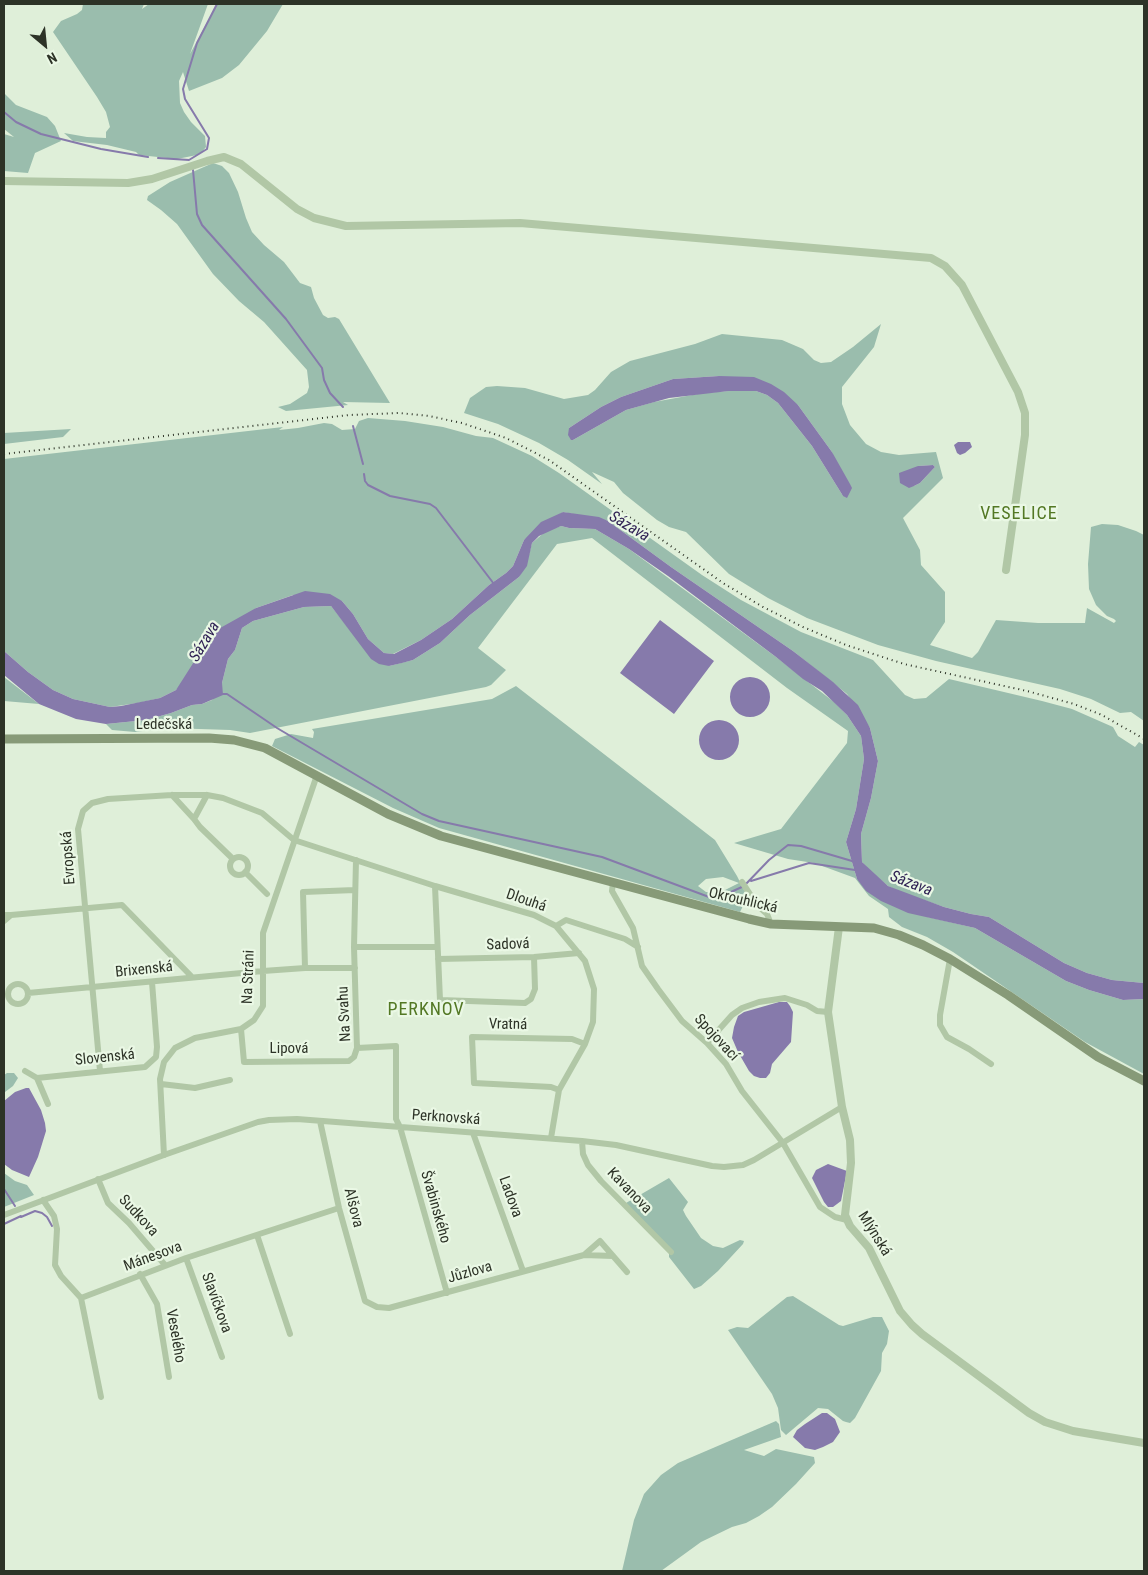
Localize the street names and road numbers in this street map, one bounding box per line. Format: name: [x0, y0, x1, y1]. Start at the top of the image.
street label: Ledečská: [136, 716, 192, 734]
street label: Evropská: [58, 831, 80, 885]
street label: Okrouhlická: [707, 884, 779, 918]
street label: Dlouhá: [504, 886, 548, 916]
street label: Sadová: [486, 935, 530, 955]
street label: Na Stráni: [239, 950, 259, 1004]
street label: Brixenská: [114, 958, 174, 982]
street label: Na Svahu: [335, 986, 355, 1042]
street label: Spojovací: [690, 1011, 742, 1065]
street label: Vratná: [489, 1016, 527, 1034]
street label: Lipová: [270, 1040, 308, 1058]
street label: Slovenská: [74, 1046, 136, 1070]
street label: Perknovská: [411, 1107, 481, 1129]
street label: Kavanova: [603, 1164, 655, 1218]
street label: Švabinského: [416, 1169, 454, 1245]
street label: Ladova: [494, 1174, 526, 1220]
street label: Alšova: [339, 1186, 367, 1230]
street label: Sudkova: [114, 1192, 162, 1240]
street label: Mlýnská: [853, 1208, 895, 1260]
street label: Mánesova: [121, 1238, 185, 1276]
street label: Jůzlova: [446, 1258, 494, 1288]
street label: Slavíčkova: [197, 1270, 235, 1336]
street label: Veselého: [161, 1308, 189, 1364]

